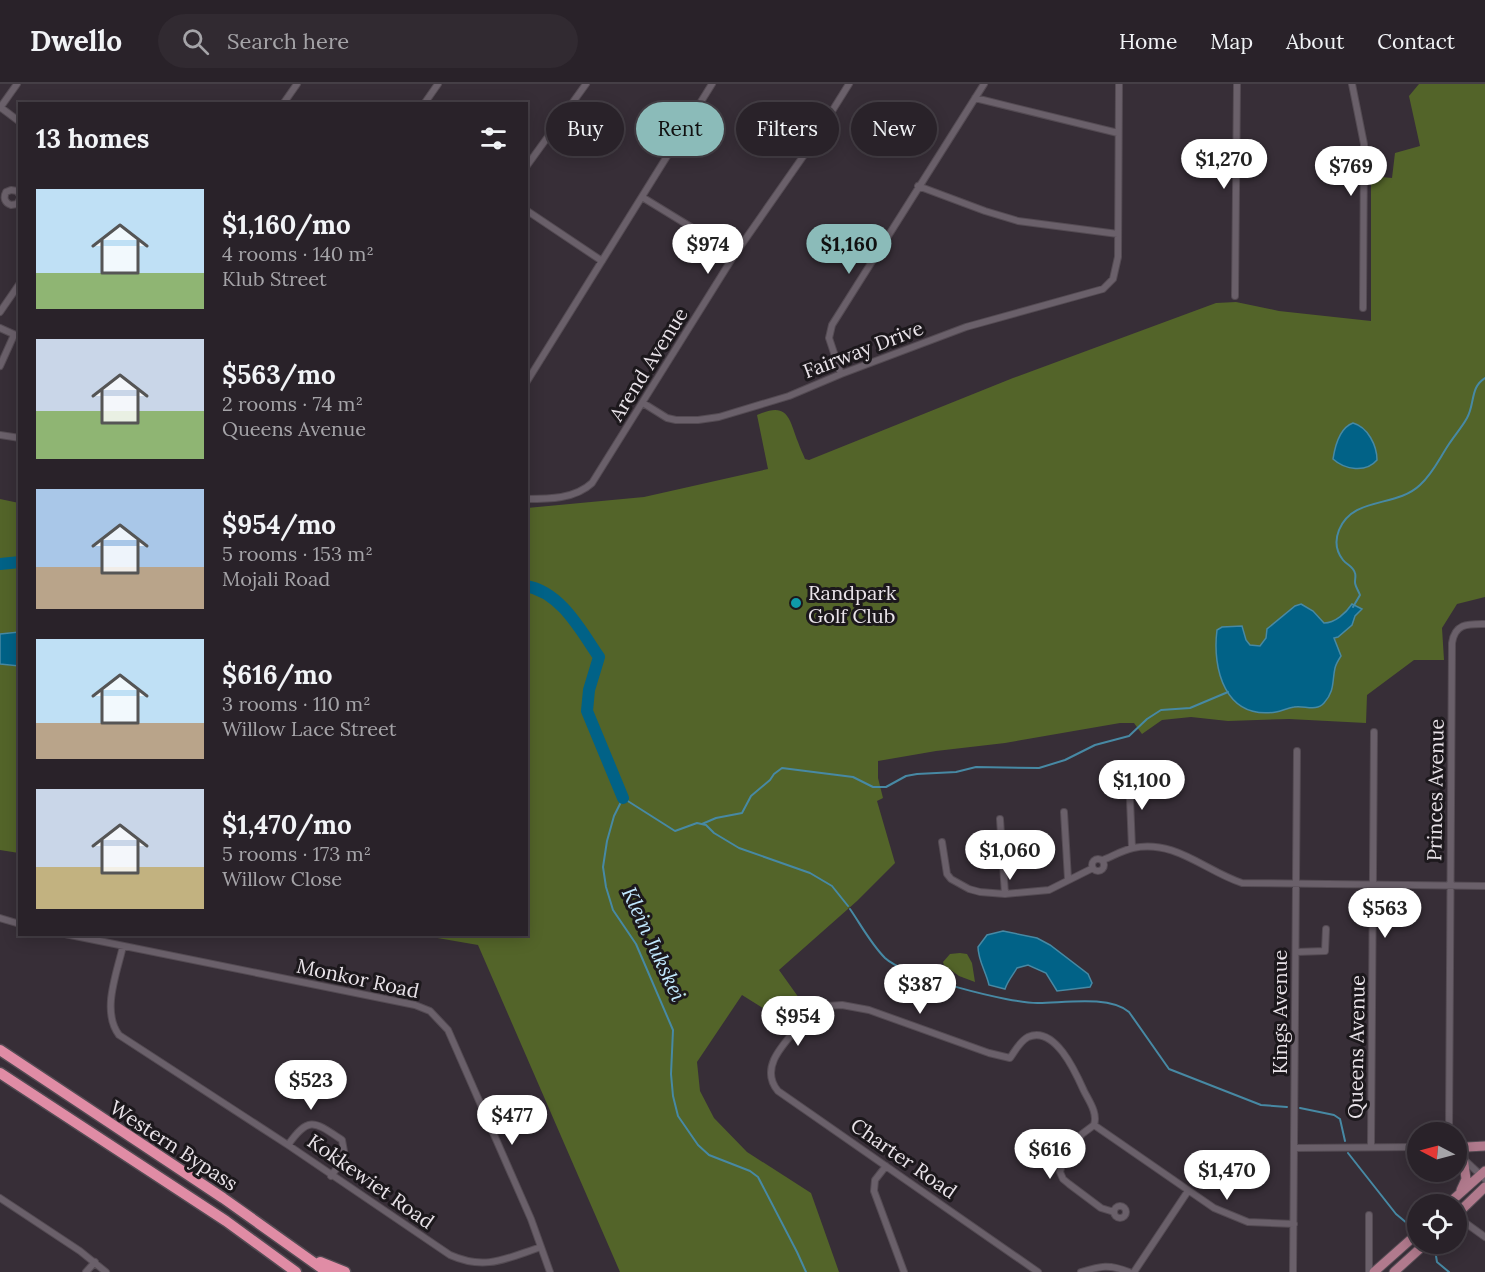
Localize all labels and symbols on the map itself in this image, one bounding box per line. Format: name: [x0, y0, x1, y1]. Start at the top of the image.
pin: $1,270: [1175, 139, 1273, 190]
pin: $769: [1315, 146, 1387, 197]
pin: $974: [672, 224, 744, 275]
pin: $1,160: [800, 224, 898, 275]
street label: Arend Avenue: [603, 302, 693, 426]
street label: Fairway Drive: [799, 315, 927, 383]
place label: Randpark Golf Club: [808, 580, 897, 628]
marker: Randpark Golf Club: [789, 596, 803, 610]
street label: Princes Avenue: [1421, 718, 1449, 861]
pin: $1,100: [1093, 760, 1191, 811]
pin: $1,060: [961, 830, 1059, 881]
water label: Klein Jukskei: [616, 883, 692, 1006]
pin: $563: [1349, 888, 1421, 939]
street label: Kings Avenue: [1267, 949, 1292, 1074]
street label: Monkor Road: [294, 953, 422, 1003]
pin: $387: [884, 964, 956, 1015]
street label: Queens Avenue: [1342, 975, 1370, 1119]
pin: $954: [762, 996, 834, 1047]
pin: $523: [275, 1060, 347, 1111]
street label: Western Bypass: [105, 1094, 243, 1196]
pin: $477: [476, 1095, 548, 1146]
street label: Charter Road: [846, 1112, 962, 1204]
north arrow: [1407, 1122, 1467, 1182]
street label: Kokkewiet Road: [303, 1128, 439, 1234]
pin: $616: [1014, 1129, 1086, 1180]
pin: $1,470: [1178, 1150, 1276, 1201]

